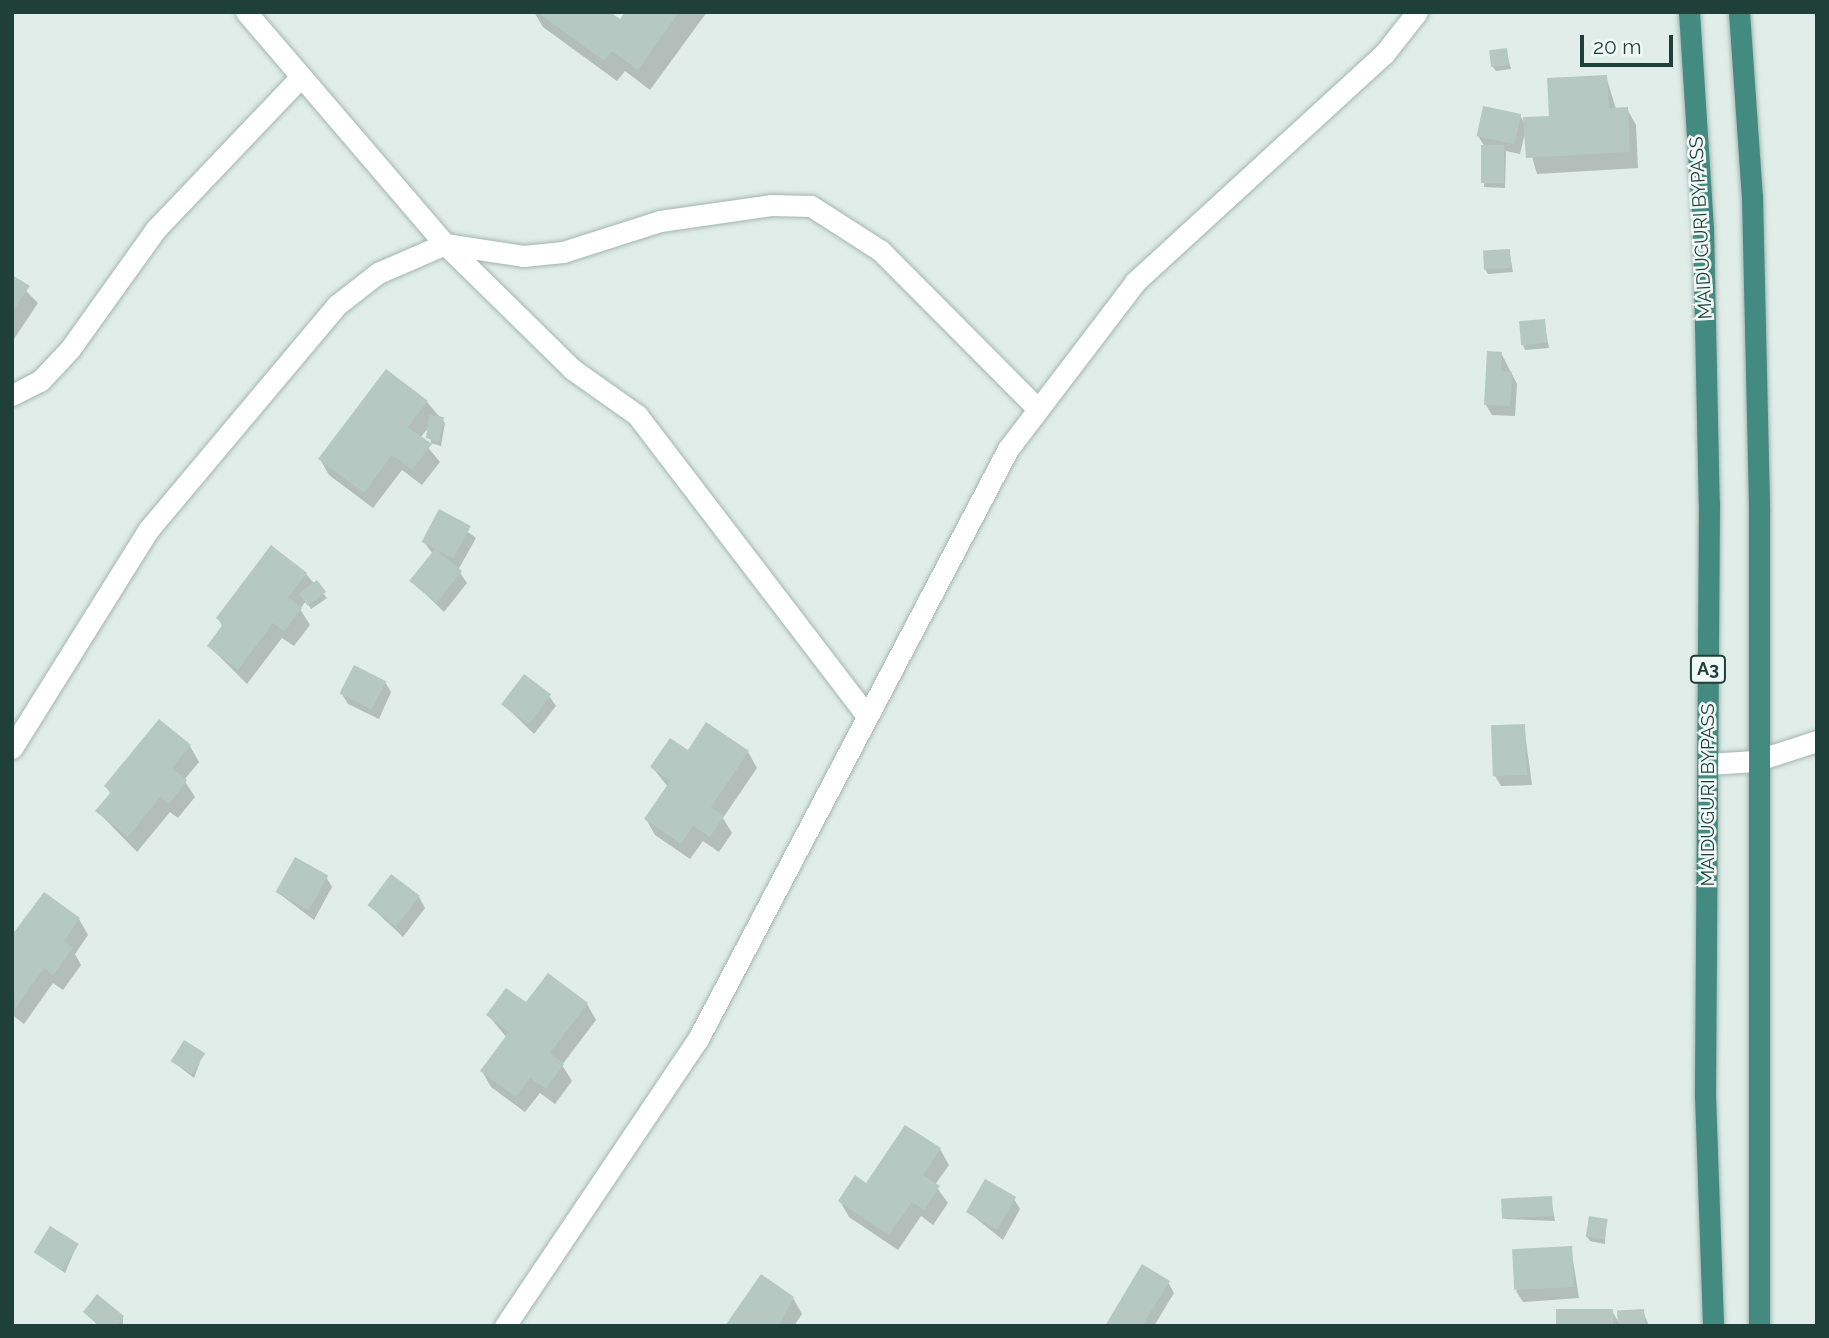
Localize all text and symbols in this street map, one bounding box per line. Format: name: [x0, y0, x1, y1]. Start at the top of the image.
scale bar: [1584, 21, 1677, 65]
text: 20 m: [1593, 34, 1641, 59]
street label: MAIDUGURI BYPASS: [1685, 136, 1717, 320]
road number: A3: [1689, 654, 1727, 684]
street label: MAIDUGURI BYPASS: [1697, 703, 1719, 887]

